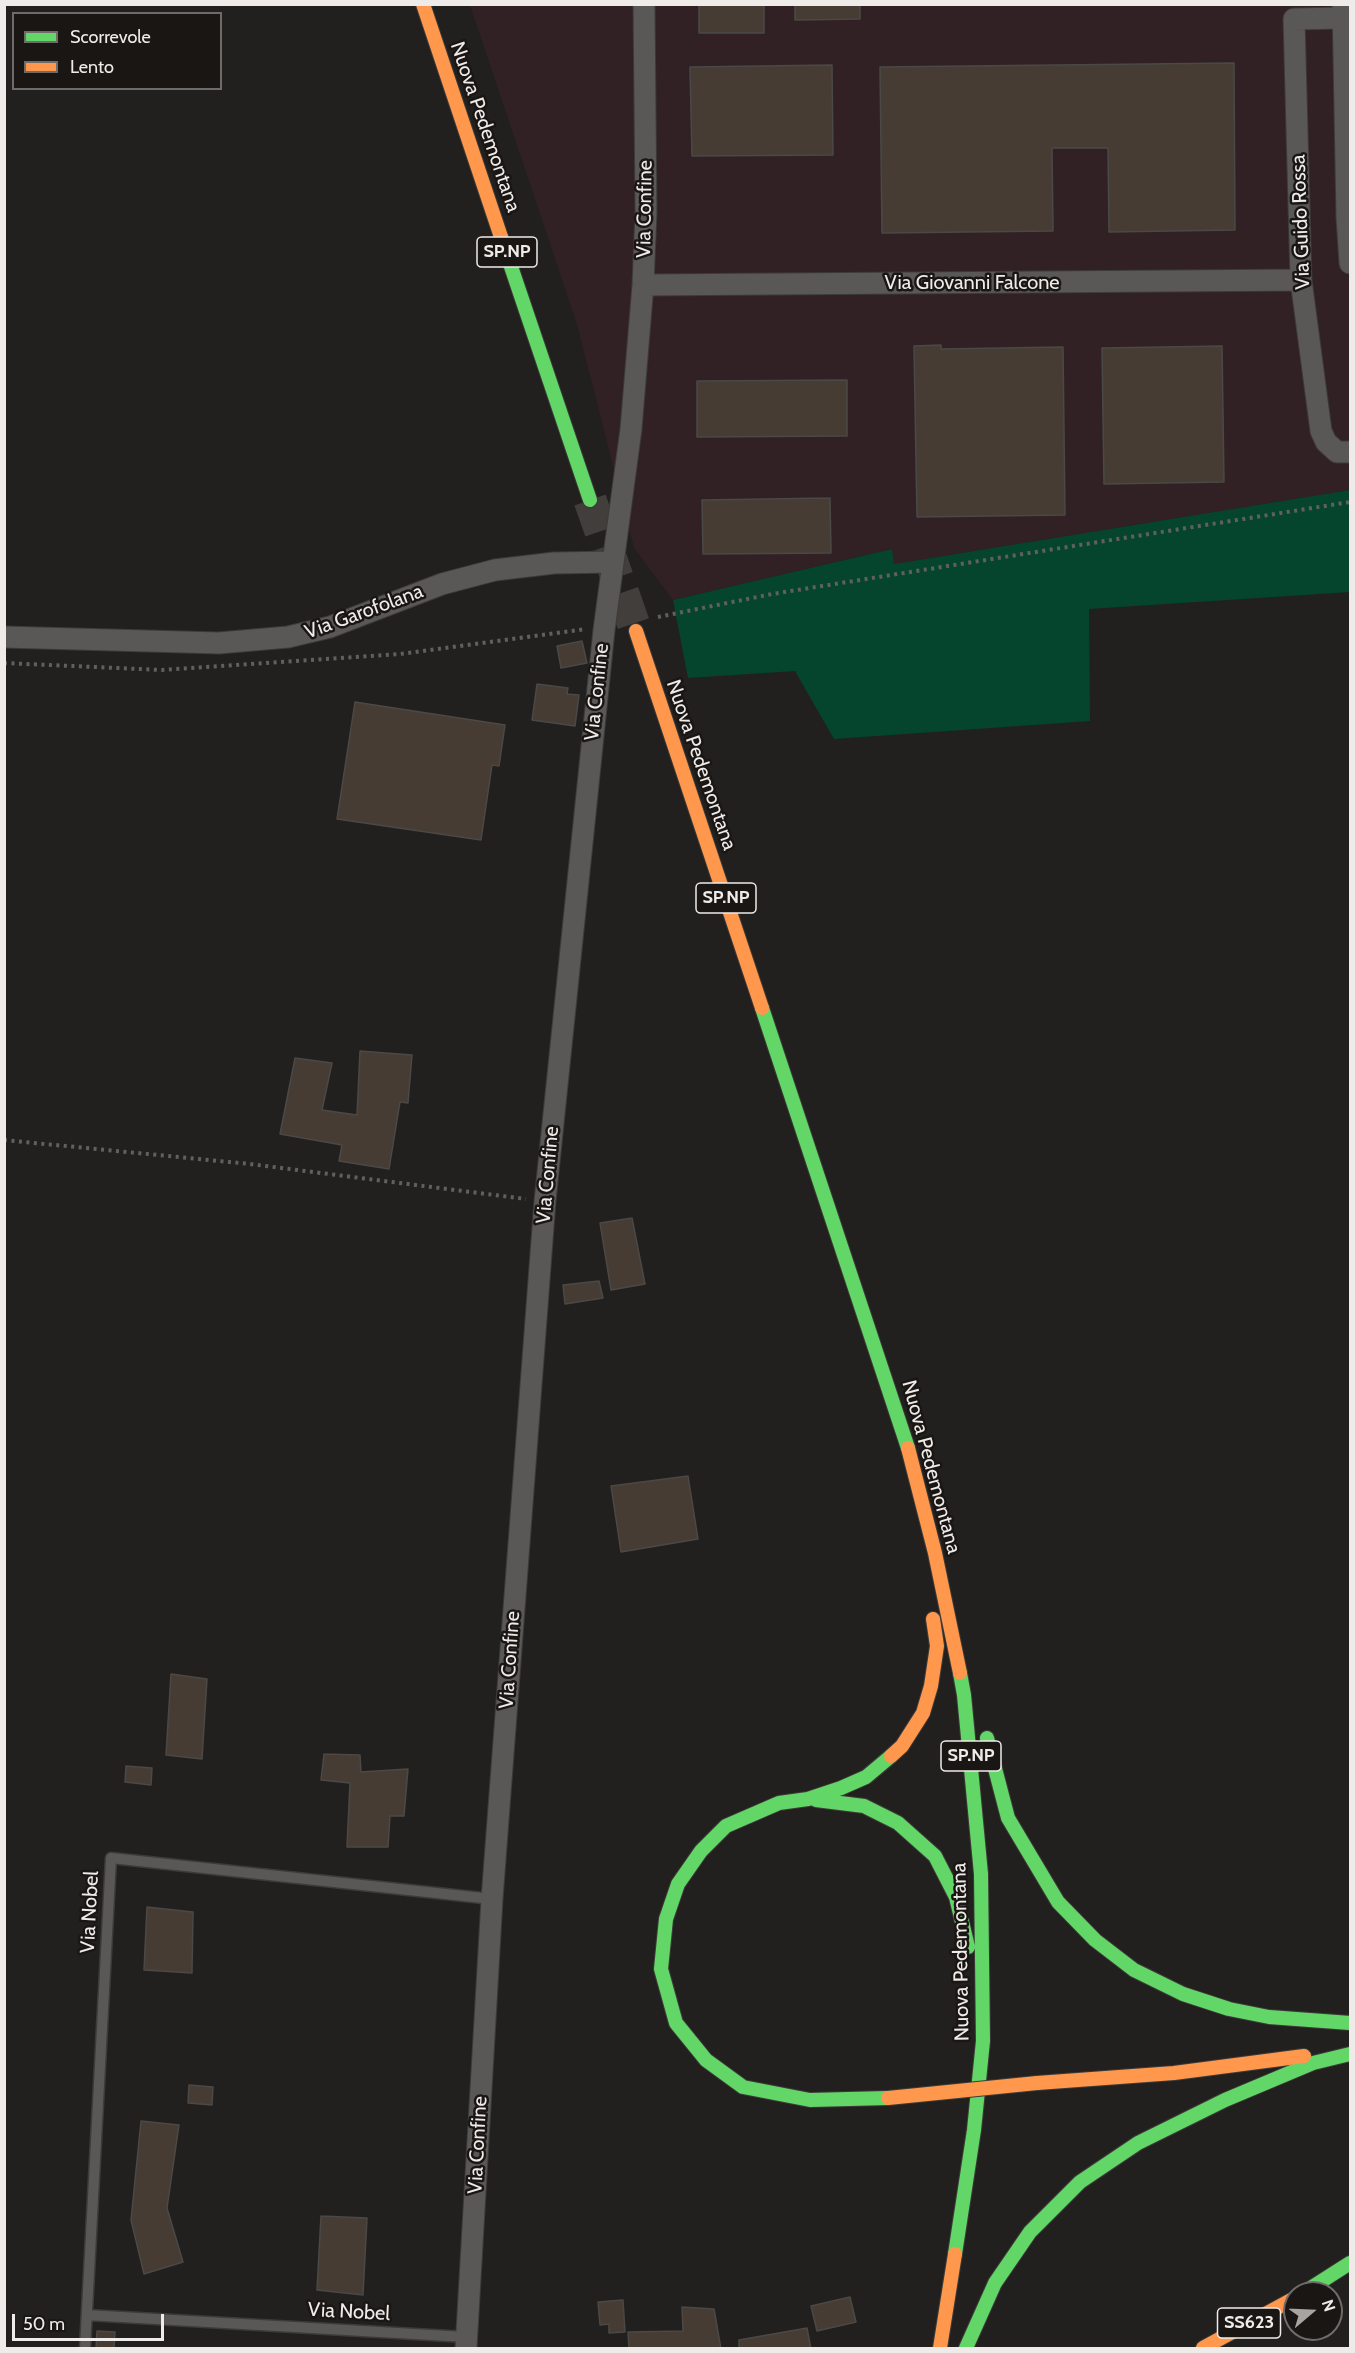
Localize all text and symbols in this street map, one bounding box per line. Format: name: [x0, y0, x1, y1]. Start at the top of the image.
legend: [12, 12, 222, 90]
text: Scorrevole: [70, 26, 151, 48]
street label: Nuova Pedemontana: [445, 39, 525, 215]
text: Lento: [70, 56, 114, 78]
street label: Via Guido Rossa: [1287, 154, 1315, 290]
street label: Via Confine: [632, 160, 658, 258]
road number: SP.NP: [477, 237, 537, 267]
street label: Via Giovanni Falcone: [884, 271, 1060, 295]
street label: Via Garofolana: [302, 580, 426, 644]
street label: Via Confine: [580, 642, 614, 742]
street label: Nuova Pedemontana: [661, 677, 741, 853]
road number: SP.NP: [696, 883, 756, 913]
street label: Via Confine: [532, 1125, 564, 1225]
street label: Nuova Pedemontana: [896, 1378, 966, 1556]
street label: Via Confine: [495, 1610, 525, 1710]
road number: SP.NP: [941, 1741, 1001, 1771]
street label: Nuova Pedemontana: [947, 1863, 975, 2041]
street label: Via Nobel: [76, 1870, 104, 1954]
street label: Via Confine: [463, 2096, 493, 2194]
north arrow: [1283, 2281, 1343, 2341]
text: N: [1318, 2297, 1339, 2314]
street label: Via Nobel: [307, 2298, 391, 2326]
scale bar: [15, 2302, 166, 2340]
road number: SS623: [1218, 2308, 1280, 2338]
text: 50 m: [23, 2313, 65, 2335]

